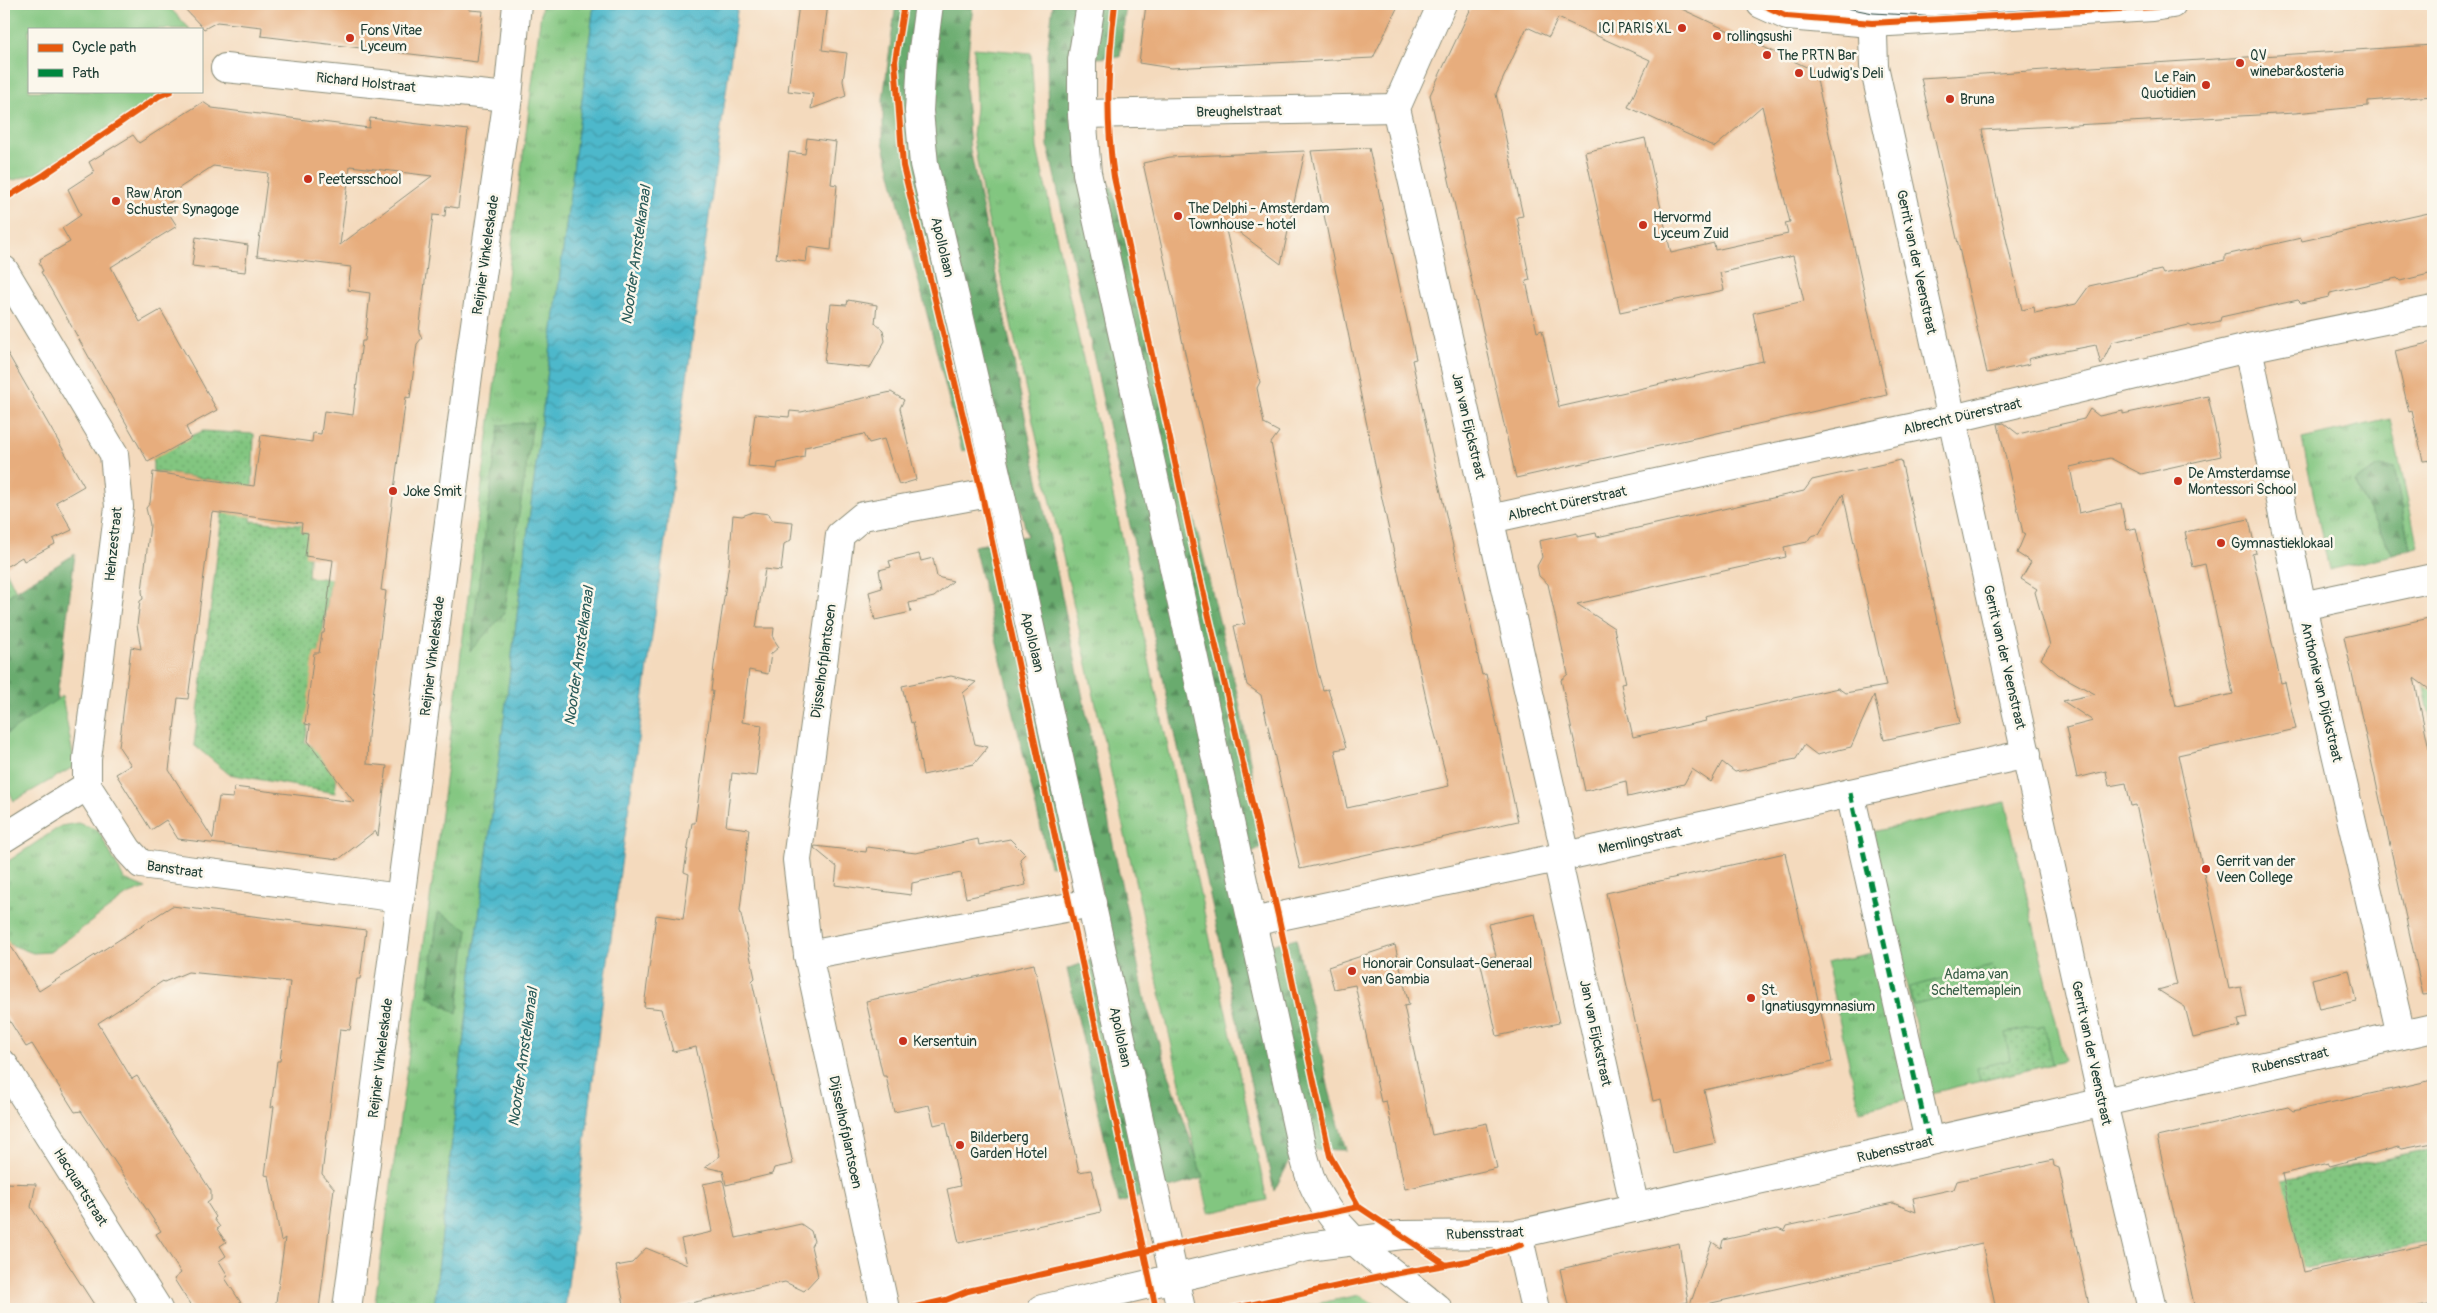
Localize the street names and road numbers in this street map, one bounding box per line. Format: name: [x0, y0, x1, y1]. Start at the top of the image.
street label: Richard Holstraat: [315, 69, 417, 96]
street label: Breughelstraat: [1196, 102, 1282, 121]
street label: Gerrit van der Veenstraat: [1893, 188, 1940, 336]
street label: Reijnier Vinkeleskade: [469, 194, 502, 316]
street label: Apollolaan: [927, 215, 958, 279]
street label: Jan van Eijckstraat: [1448, 371, 1489, 481]
street label: Albrecht Dürerstraat: [1901, 395, 2023, 438]
street label: Albrecht Dürerstraat: [1506, 483, 1628, 524]
street label: Heinzestraat: [101, 506, 126, 582]
street label: Gerrit van der Veenstraat: [1980, 583, 2029, 731]
street label: Reijnier Vinkeleskade: [417, 595, 448, 717]
street label: Dijsselhofplantsoen: [807, 603, 840, 719]
street label: Apollolaan: [1017, 610, 1048, 674]
street label: Anthonie van Dijckstraat: [2297, 621, 2346, 764]
street label: Memlingstraat: [1597, 823, 1684, 858]
street label: Banstraat: [146, 857, 205, 882]
street label: Jan van Eijckstraat: [1576, 978, 1615, 1088]
street label: Gerrit van der Veenstraat: [2068, 979, 2115, 1127]
street label: Reijnier Vinkeleskade: [365, 997, 396, 1119]
street label: Apollolaan: [1106, 1005, 1135, 1069]
street label: Rubensstraat: [2250, 1043, 2330, 1078]
street label: Dijsselhofplantsoen: [825, 1074, 866, 1190]
street label: Rubensstraat: [1855, 1132, 1935, 1167]
street label: Hacquartstraat: [50, 1145, 111, 1230]
street label: Rubensstraat: [1446, 1224, 1524, 1243]

